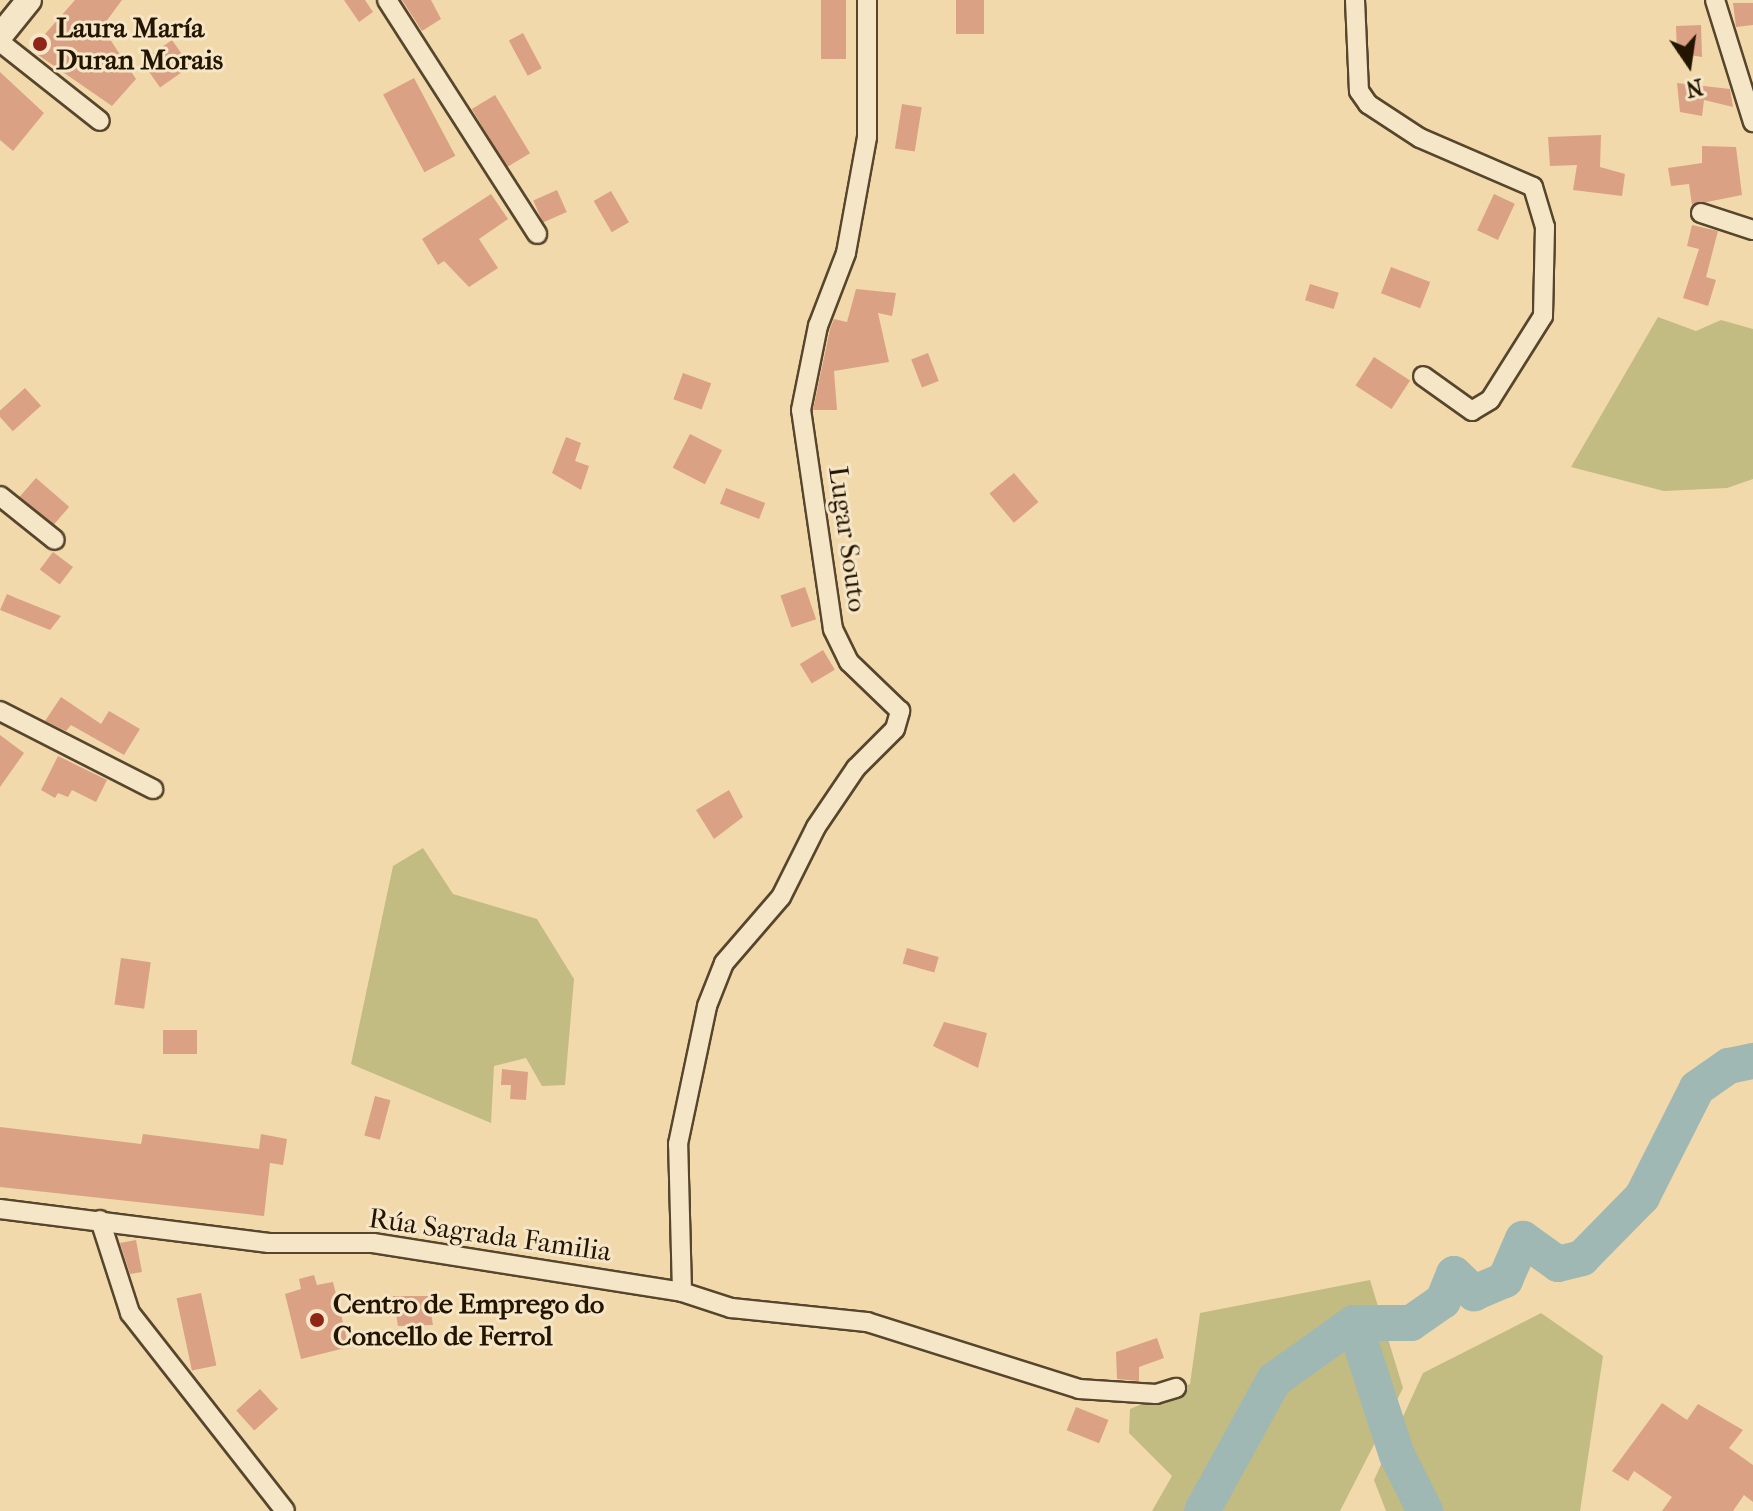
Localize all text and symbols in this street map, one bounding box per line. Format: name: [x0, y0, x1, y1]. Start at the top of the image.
place label: Laura María Duran Morais: [56, 11, 223, 77]
north arrow: [1649, 24, 1729, 104]
marker: Laura María Duran Morais: [31, 35, 49, 53]
text: N: [1683, 73, 1705, 102]
street label: Lugar Souto: [821, 464, 875, 614]
street label: Rúa Sagrada Familia: [367, 1201, 613, 1269]
place label: Centro de Emprego do Concello de Ferrol: [333, 1287, 604, 1353]
marker: Centro de Emprego do Concello de Ferrol: [308, 1311, 326, 1329]

